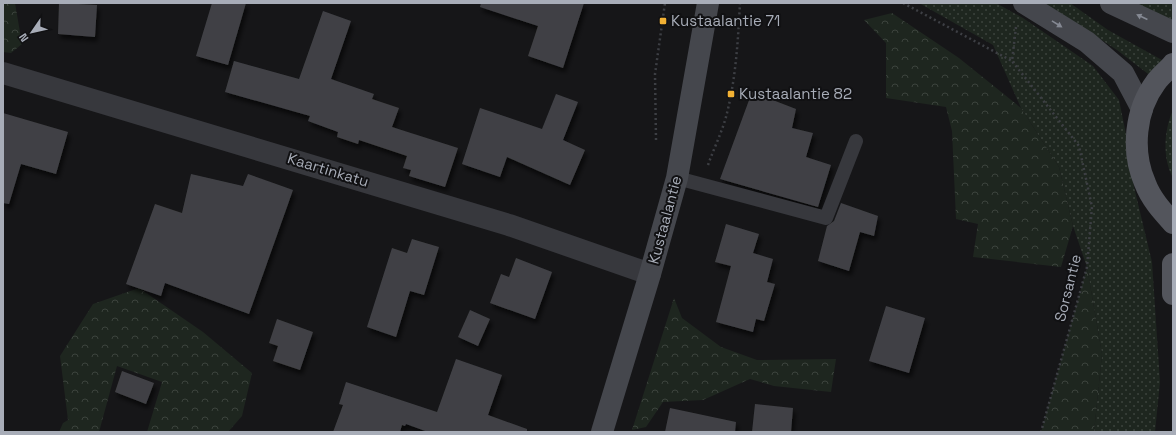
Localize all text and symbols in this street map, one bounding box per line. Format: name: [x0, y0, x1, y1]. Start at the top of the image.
place label: Kustaalantie 71: [671, 11, 780, 30]
north arrow: [12, 12, 52, 52]
one-way arrow: [1137, 14, 1148, 20]
marker: Kustaalantie 71: [658, 16, 668, 26]
one-way arrow: [1051, 20, 1063, 27]
text: N: [16, 31, 32, 45]
place label: Kustaalantie 82: [739, 84, 852, 103]
marker: Kustaalantie 82: [726, 89, 736, 99]
street label: Kaartinkatu: [285, 148, 371, 191]
street label: Kustaalantie: [644, 173, 685, 266]
street label: Sorsantie: [1050, 252, 1085, 324]

